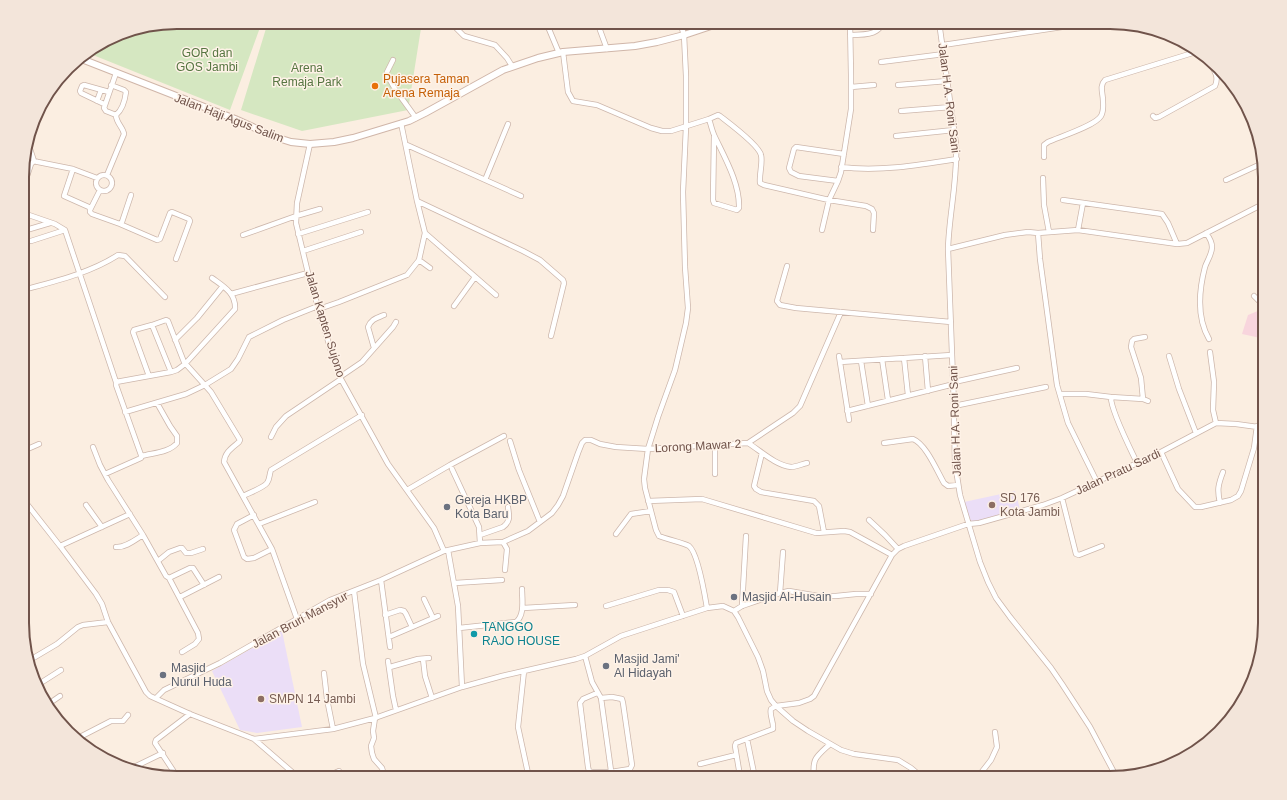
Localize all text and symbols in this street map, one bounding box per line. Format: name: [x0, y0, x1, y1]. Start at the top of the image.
street label: Jalan H.A. Roni Sani: [935, 42, 963, 154]
park label: GOR dan GOS Jambi: [176, 46, 238, 74]
park label: Arena Remaja Park: [272, 61, 343, 89]
place label: Pujasera Taman Arena Remaja: [383, 72, 470, 100]
marker: Pujasera Taman Arena Remaja: [370, 81, 380, 91]
street label: Jalan Haji Agus Salim: [172, 91, 286, 145]
street label: Jalan Kapten Sujono: [302, 269, 348, 379]
street label: Jalan H.A. Roni Sani: [946, 365, 964, 477]
street label: Lorong Mawar 2: [654, 437, 742, 455]
street label: Jalan Pratu Sardi: [1073, 446, 1163, 498]
place label: SD 176 Kota Jambi: [1000, 491, 1060, 519]
place label: Gereja HKBP Kota Baru: [455, 493, 527, 521]
marker: SD 176 Kota Jambi: [987, 500, 997, 510]
marker: Gereja HKBP Kota Baru: [442, 502, 452, 512]
street label: Jalan Bruri Mansyur: [250, 589, 350, 651]
place label: Masjid Al-Husain: [742, 590, 831, 604]
marker: Masjid Al-Husain: [729, 592, 739, 602]
place label: TANGGO RAJO HOUSE: [482, 620, 560, 648]
marker: TANGGO RAJO HOUSE: [469, 629, 479, 639]
place label: Masjid Jami' Al Hidayah: [614, 652, 680, 680]
place label: Masjid Nurul Huda: [171, 661, 232, 689]
marker: Masjid Jami' Al Hidayah: [601, 661, 611, 671]
marker: Masjid Nurul Huda: [158, 670, 168, 680]
place label: SMPN 14 Jambi: [269, 692, 356, 706]
marker: SMPN 14 Jambi: [256, 694, 266, 704]

